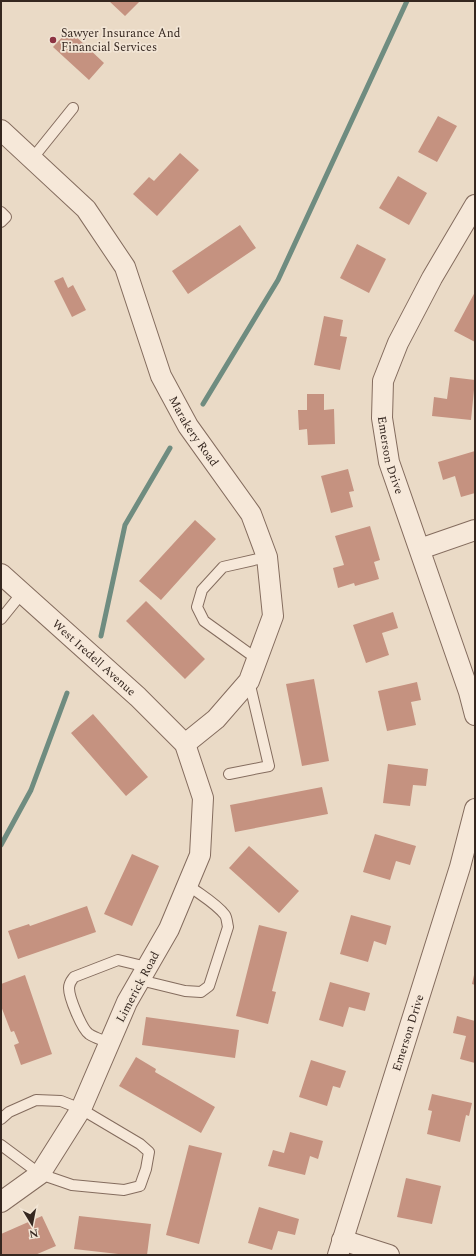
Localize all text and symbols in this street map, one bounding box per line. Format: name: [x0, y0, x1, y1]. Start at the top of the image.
place label: Sawyer Insurance And Financial Services: [61, 24, 181, 57]
marker: Sawyer Insurance And Financial Services: [48, 35, 58, 45]
street label: Marakery Road: [164, 392, 224, 471]
street label: Emerson Drive: [372, 415, 409, 497]
street label: West Iredell Avenue: [48, 615, 140, 701]
street label: Limerick Road: [111, 948, 165, 1026]
street label: Emerson Drive: [387, 992, 429, 1074]
north arrow: [12, 1204, 52, 1244]
text: N: [28, 1224, 40, 1243]

